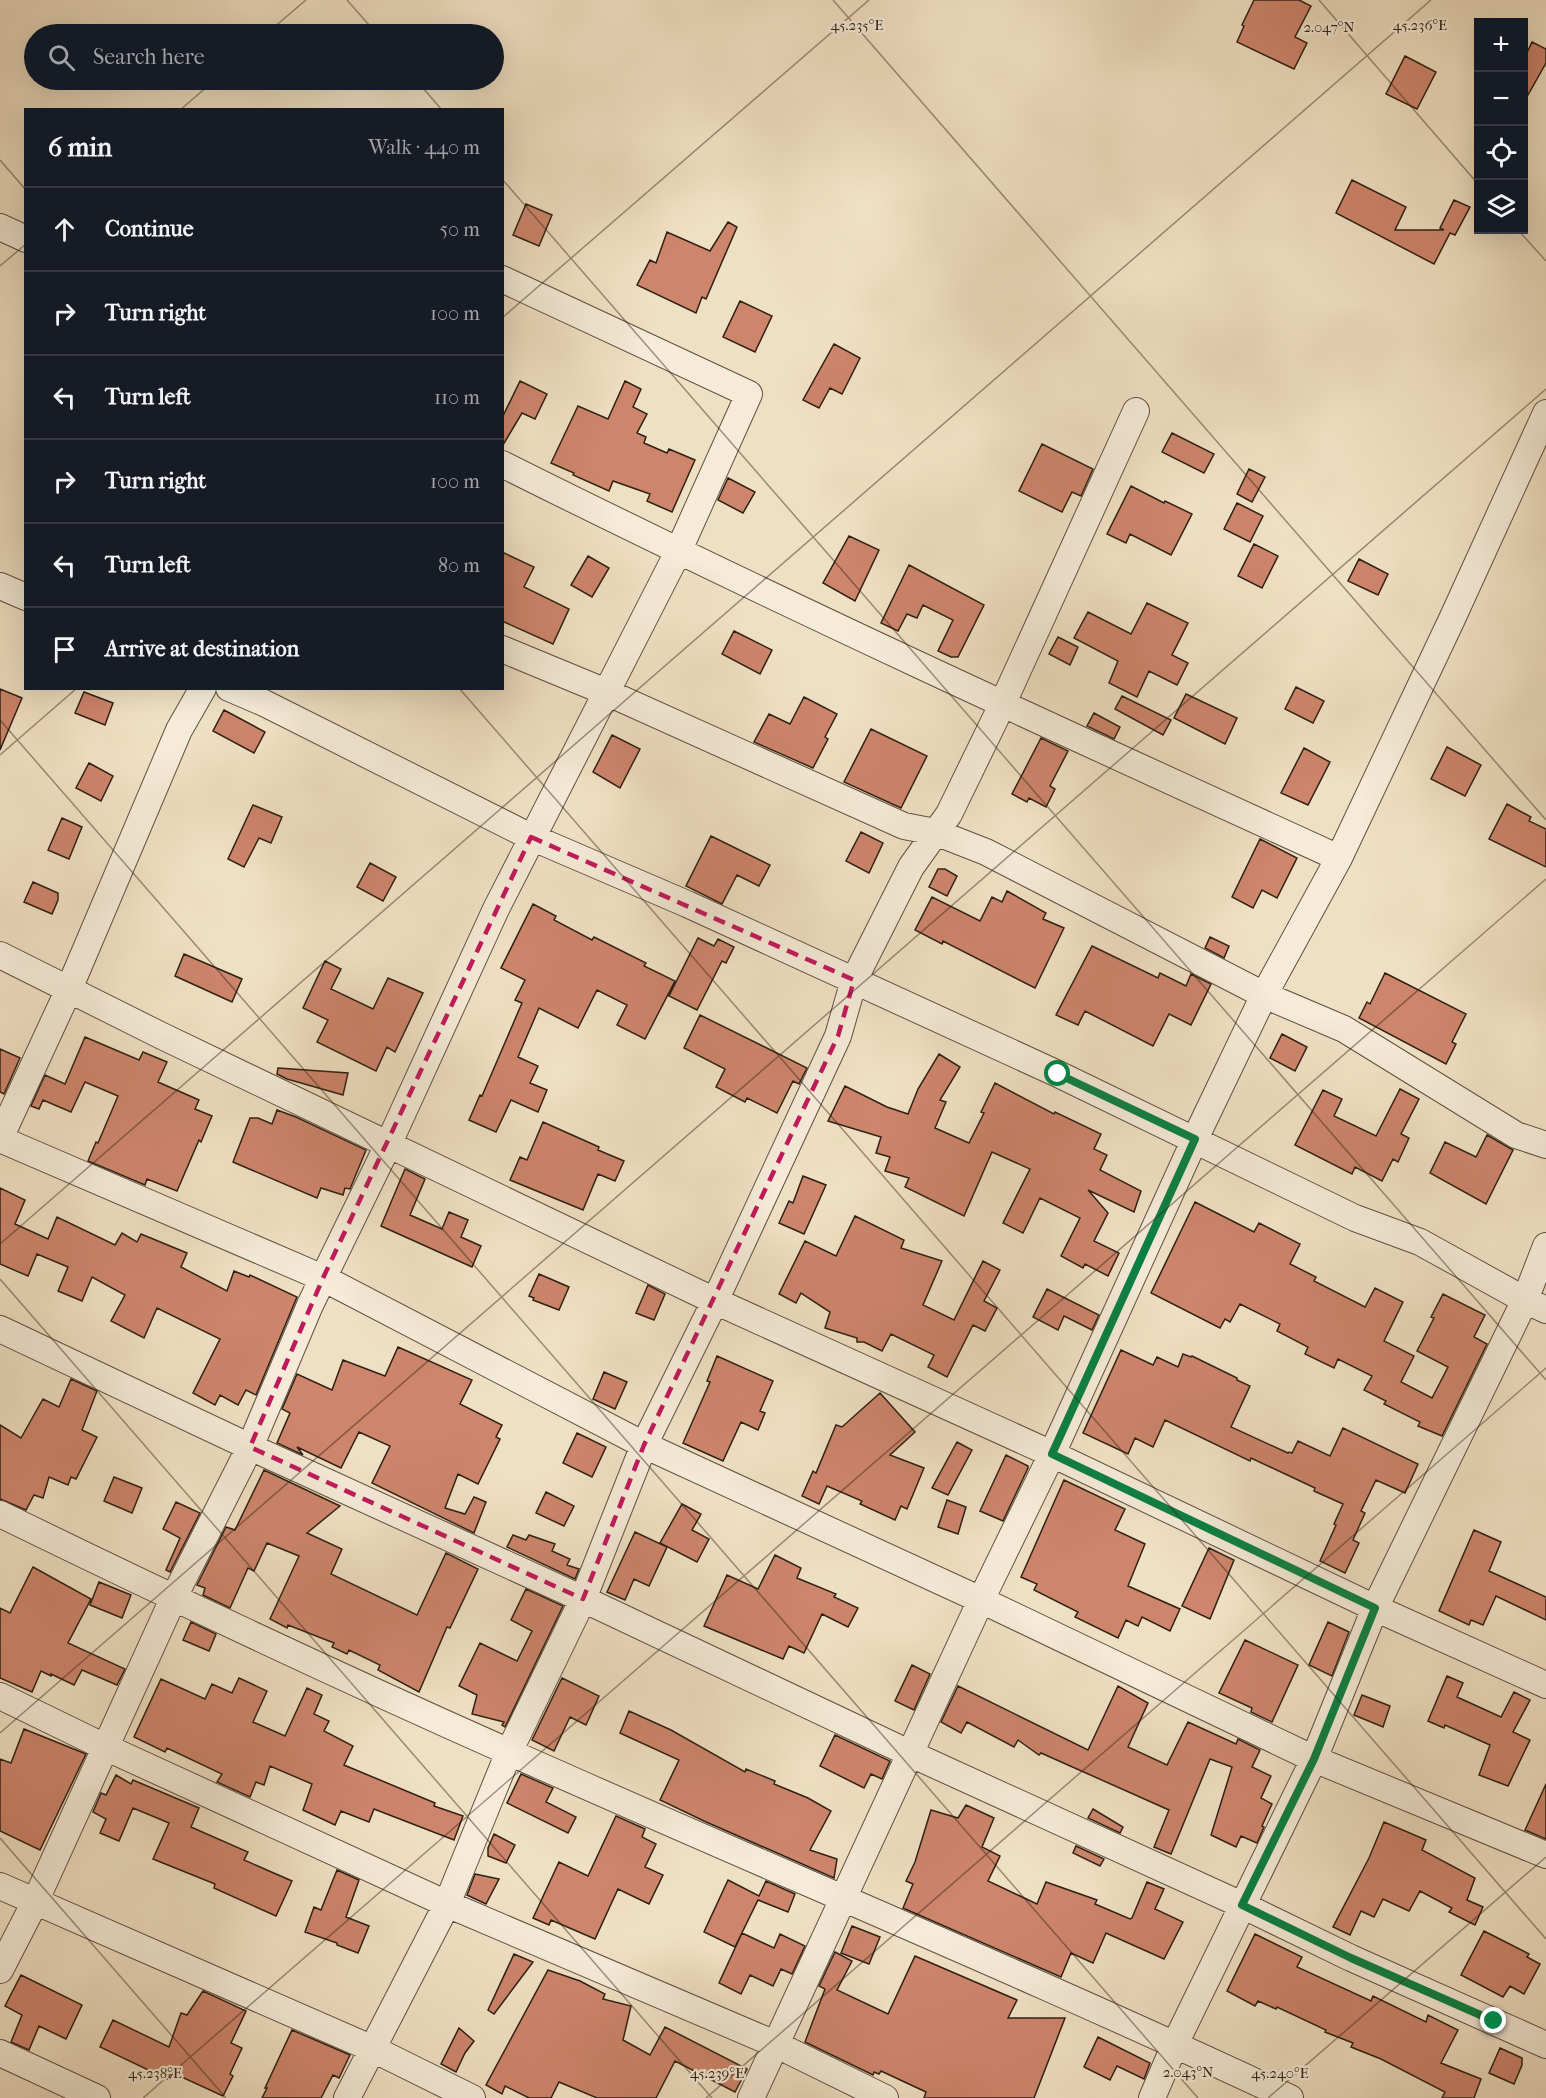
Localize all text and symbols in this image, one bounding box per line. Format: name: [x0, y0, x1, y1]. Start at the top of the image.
text: 45.235°E: [831, 16, 883, 34]
text: 45.236°E: [1393, 16, 1447, 34]
text: 2.047°N: [1303, 18, 1355, 36]
map controls: [1474, 18, 1528, 234]
button: +: [1474, 18, 1528, 72]
search box: [24, 24, 504, 90]
icon: search: [45, 41, 78, 74]
text: Search here: [93, 44, 205, 70]
button: −: [1474, 72, 1528, 126]
button: locate: [1474, 126, 1528, 180]
text: 6 min: [48, 132, 112, 163]
text: Walk · 440 m: [368, 136, 480, 159]
button: layers: [1474, 180, 1528, 234]
icon: ahead: [48, 213, 81, 246]
text: Continue: [105, 216, 194, 242]
text: 50 m: [439, 218, 480, 241]
icon: right: [48, 297, 81, 330]
text: Turn right: [105, 300, 206, 326]
text: 100 m: [430, 302, 480, 325]
icon: left: [48, 381, 81, 414]
text: Turn left: [105, 384, 191, 410]
text: 110 m: [434, 386, 480, 409]
icon: right: [48, 465, 81, 498]
text: Turn right: [105, 468, 206, 494]
text: 100 m: [430, 470, 480, 493]
icon: left: [48, 549, 81, 582]
text: Turn left: [105, 552, 191, 578]
text: 80 m: [438, 554, 480, 577]
icon: arrive: [48, 633, 81, 666]
text: Arrive at destination: [105, 636, 299, 662]
route start: [1044, 1060, 1070, 1086]
route end: [1480, 2007, 1506, 2033]
text: 2.043°N: [1163, 2063, 1214, 2081]
text: 45.238°E: [128, 2064, 182, 2082]
text: 45.239°E: [690, 2064, 744, 2082]
text: 45.240°E: [1251, 2064, 1309, 2082]

